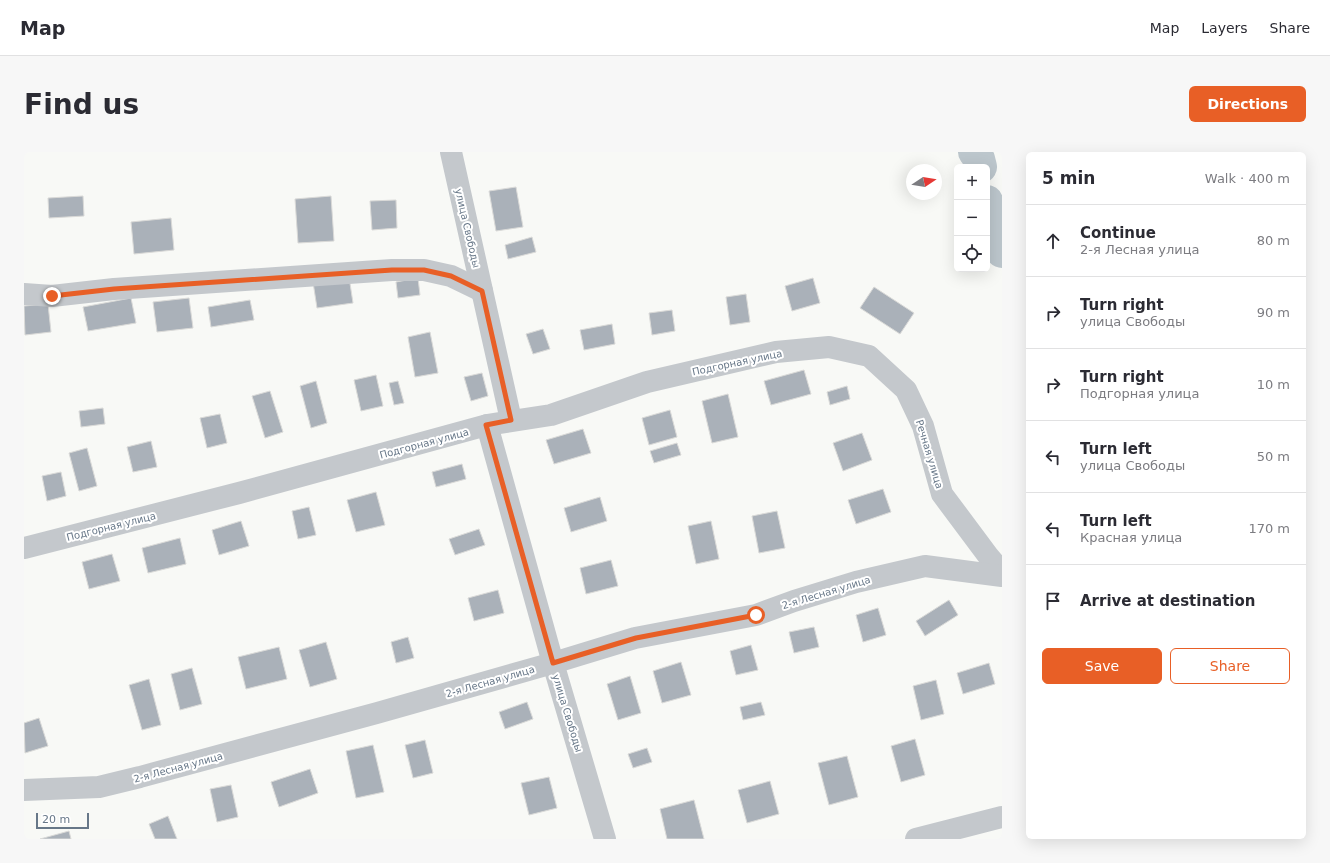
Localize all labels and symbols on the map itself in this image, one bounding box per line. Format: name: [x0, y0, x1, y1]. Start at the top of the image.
north arrow: [906, 164, 942, 200]
street label: улица Свободы: [453, 187, 482, 269]
route end: [43, 287, 61, 305]
street label: Подгорная улица: [691, 348, 783, 377]
street label: Речная улица: [914, 418, 945, 490]
street label: Подгорная улица: [378, 426, 470, 461]
street label: Подгорная улица: [65, 510, 157, 543]
street label: 2-я Лесная улица: [781, 574, 872, 611]
route start: [747, 606, 765, 624]
street label: 2-я Лесная улица: [444, 664, 536, 699]
street label: улица Свободы: [550, 673, 585, 753]
street label: 2-я Лесная улица: [132, 750, 224, 785]
scale bar: [36, 811, 89, 830]

